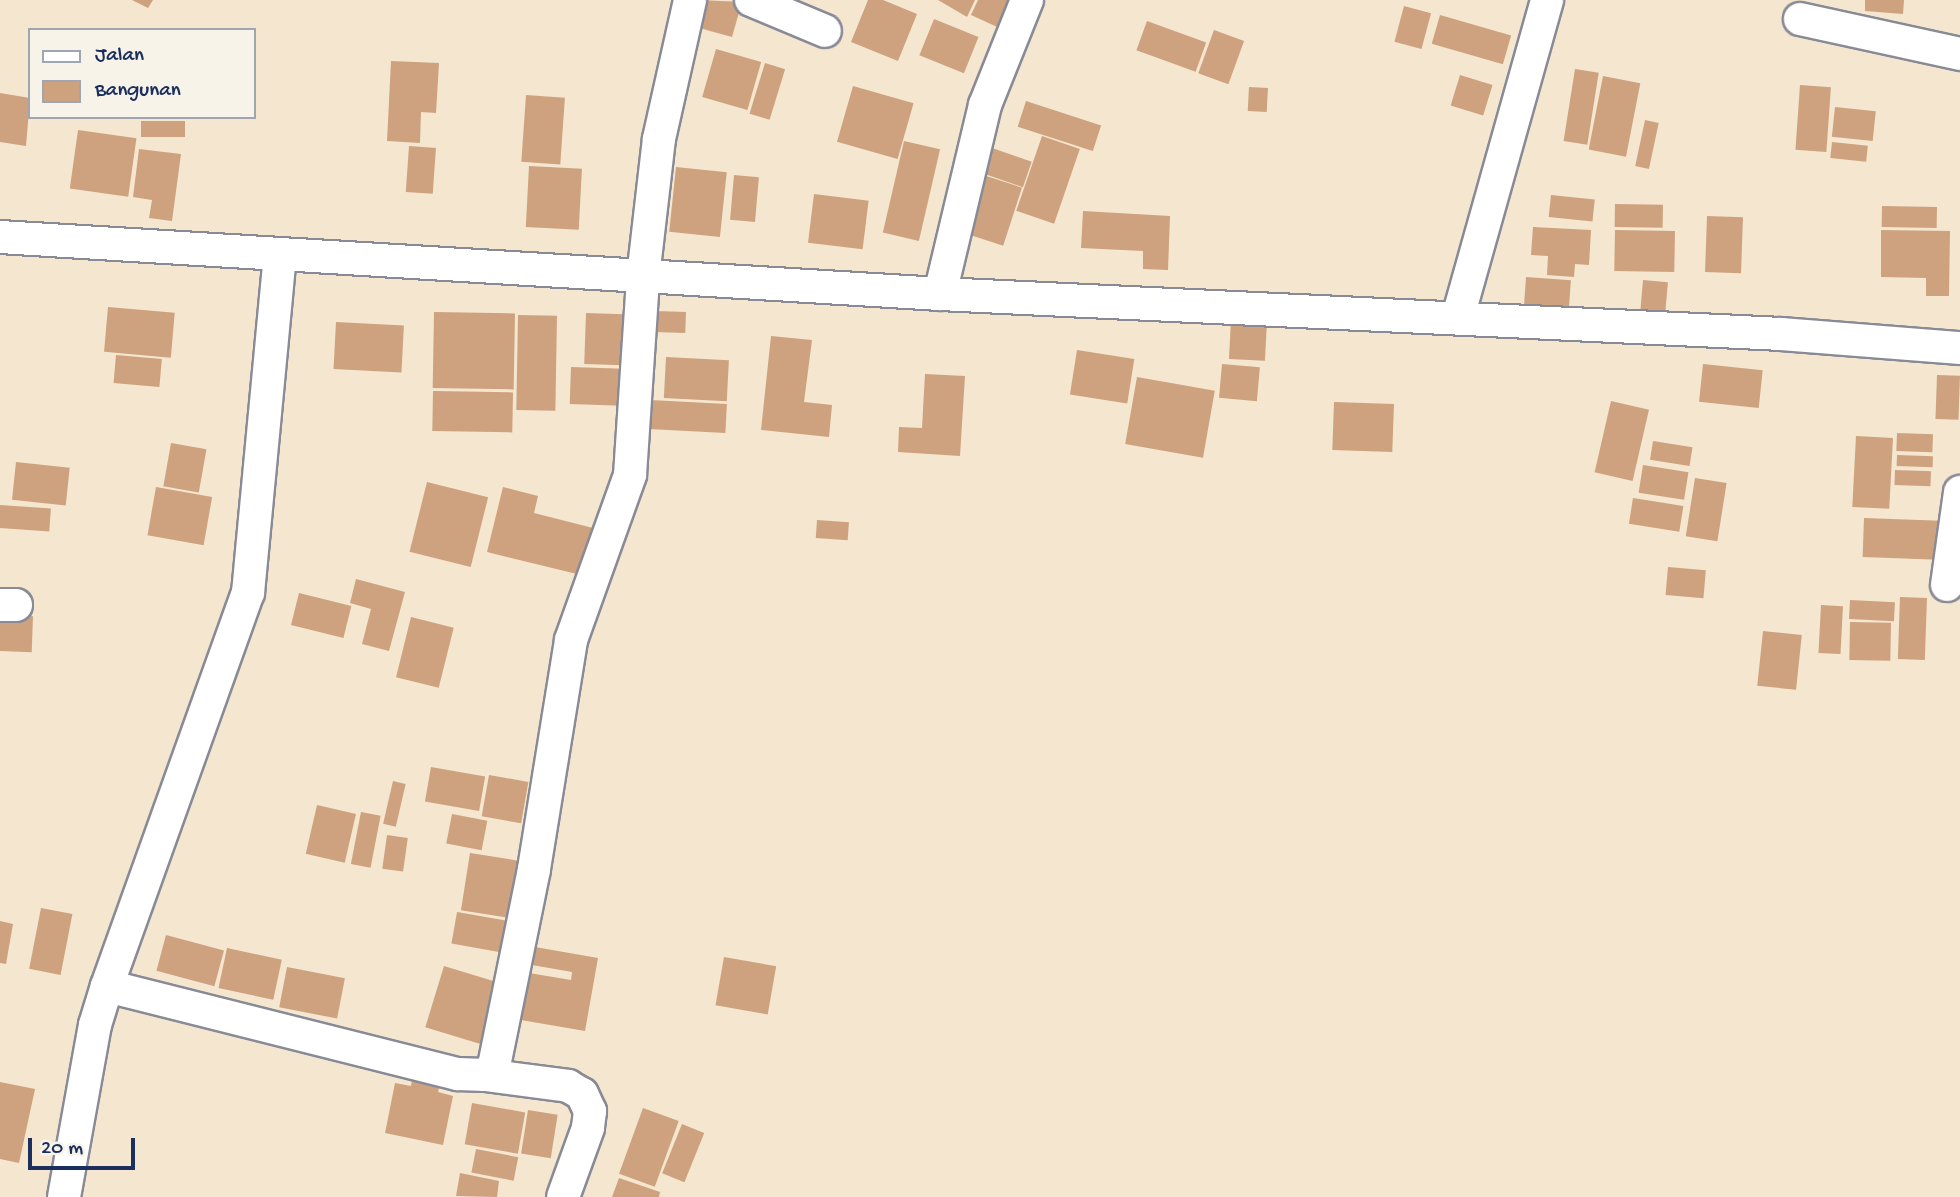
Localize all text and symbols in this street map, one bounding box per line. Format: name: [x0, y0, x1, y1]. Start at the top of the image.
legend: [28, 28, 256, 119]
text: Jalan: [95, 44, 144, 69]
text: Bangunan: [95, 79, 181, 104]
scale bar: [32, 1124, 138, 1168]
text: 20 m: [41, 1137, 83, 1162]

